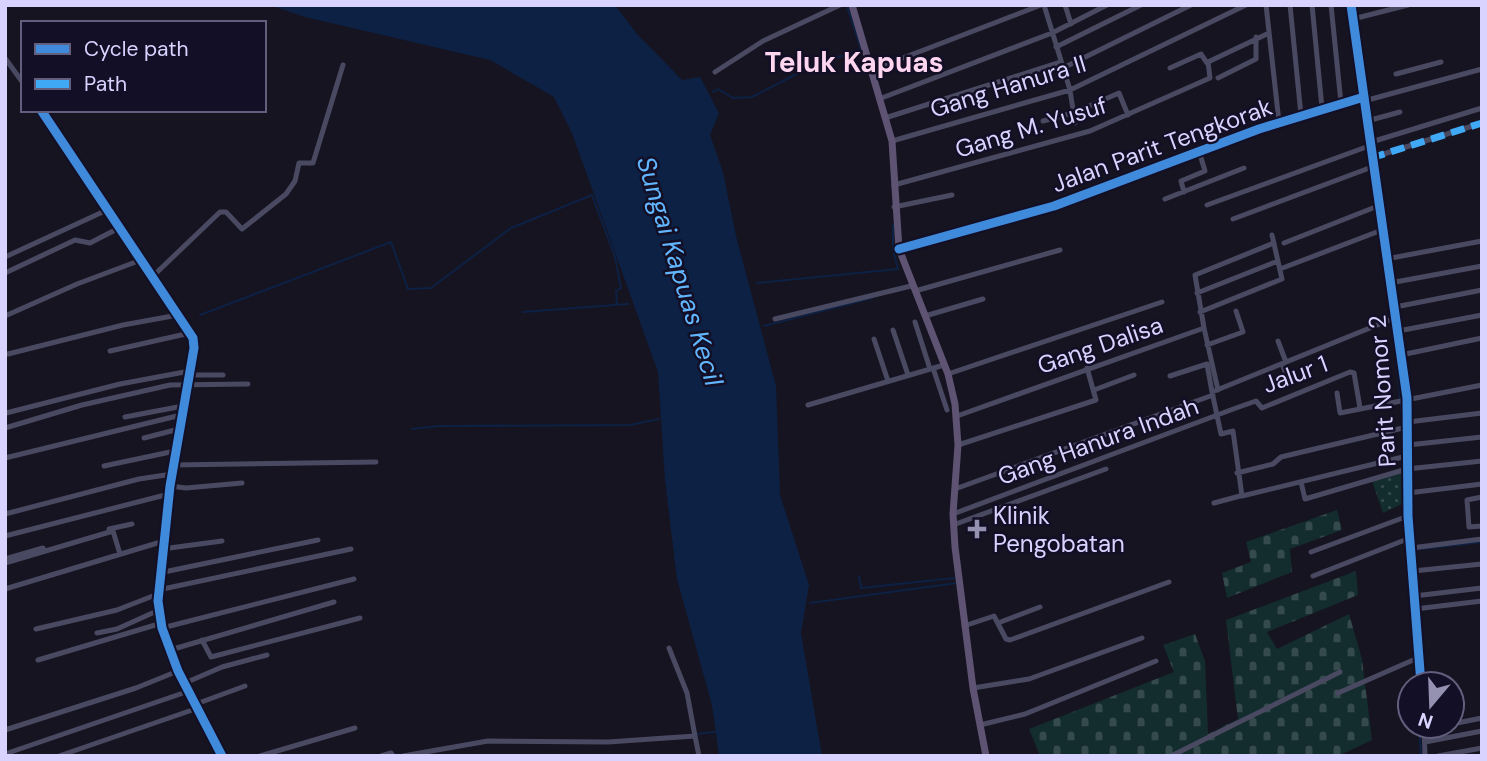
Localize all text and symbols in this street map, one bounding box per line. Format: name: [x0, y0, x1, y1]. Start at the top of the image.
legend: [21, 21, 266, 112]
text: Cycle path: [84, 35, 189, 63]
district label: Teluk Kapuas: [764, 44, 944, 81]
street label: Gang Hanura II: [926, 48, 1090, 124]
text: Path: [84, 70, 127, 98]
street label: Gang M. Yusuf: [951, 89, 1111, 165]
street label: Jalan Parit Tengkorak: [1048, 91, 1276, 199]
water label: Sungai Kapuas Kecil: [629, 152, 731, 391]
street label: Gang Dalisa: [1033, 309, 1167, 381]
street label: Parit Nomor 2: [1361, 314, 1403, 468]
street label: Jalur 1: [1258, 348, 1332, 400]
street label: Gang Hanura Indah: [993, 390, 1203, 492]
place label: Klinik Pengobatan: [993, 500, 1125, 559]
marker: Klinik Pengobatan: [967, 519, 987, 539]
north arrow: [1396, 670, 1466, 740]
text: N: [1415, 707, 1436, 735]

